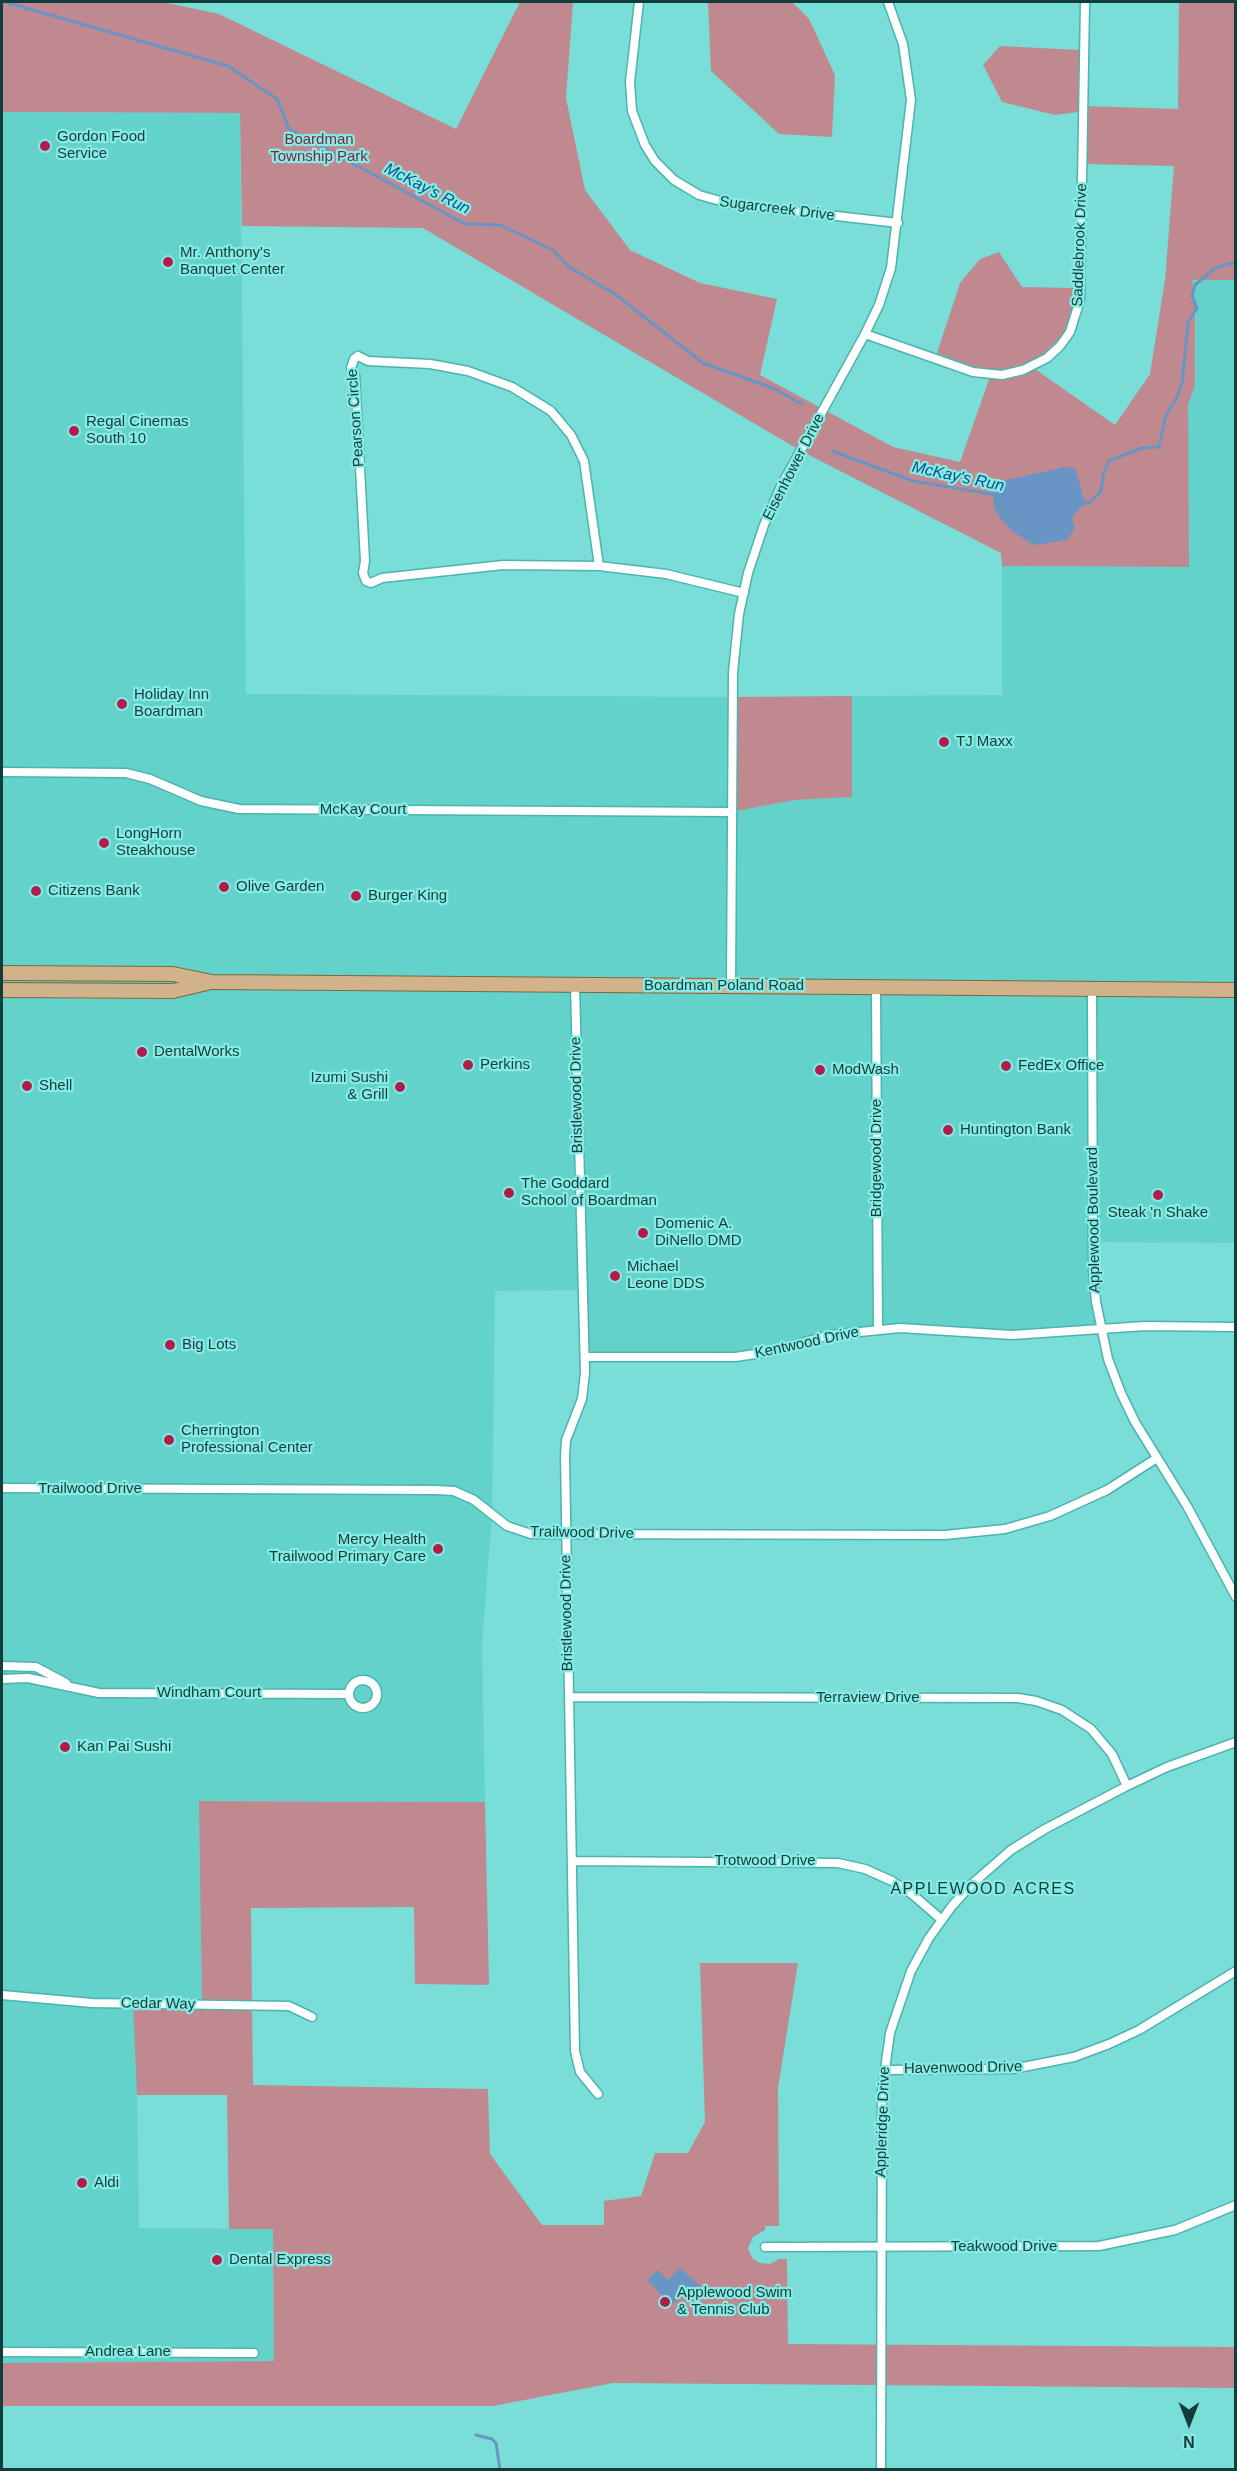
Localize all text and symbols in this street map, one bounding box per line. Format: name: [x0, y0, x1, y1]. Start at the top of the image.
place label: Gordon Food Service: [57, 128, 145, 163]
park label: Boardman Township Park: [270, 131, 368, 166]
marker: Gordon Food Service: [38, 139, 52, 153]
water label: McKay's Run: [381, 159, 473, 219]
street label: Saddlebrook Drive: [1069, 183, 1091, 307]
street label: Sugarcreek Drive: [718, 193, 836, 225]
place label: Mr. Anthony's Banquet Center: [180, 244, 285, 279]
marker: Mr. Anthony's Banquet Center: [161, 255, 175, 269]
street label: Pearson Circle: [344, 368, 368, 468]
street label: Eisenhower Drive: [759, 411, 829, 523]
place label: Regal Cinemas South 10: [86, 413, 189, 448]
marker: Regal Cinemas South 10: [67, 424, 81, 438]
water label: McKay's Run: [910, 458, 1006, 496]
place label: Holiday Inn Boardman: [134, 686, 209, 721]
marker: Holiday Inn Boardman: [115, 697, 129, 711]
place label: TJ Maxx: [956, 733, 1013, 751]
marker: TJ Maxx: [937, 735, 951, 749]
street label: McKay Court: [320, 801, 406, 819]
place label: LongHorn Steakhouse: [116, 825, 195, 860]
marker: LongHorn Steakhouse: [97, 836, 111, 850]
place label: Olive Garden: [236, 878, 324, 896]
marker: Olive Garden: [217, 880, 231, 894]
place label: Citizens Bank: [48, 882, 140, 900]
marker: Citizens Bank: [29, 884, 43, 898]
place label: Burger King: [368, 887, 447, 905]
marker: Burger King: [349, 889, 363, 903]
street label: Boardman Poland Road: [644, 977, 804, 995]
street label: Bristlewood Drive: [567, 1036, 587, 1154]
place label: DentalWorks: [154, 1043, 240, 1061]
marker: DentalWorks: [135, 1045, 149, 1059]
place label: Perkins: [480, 1056, 530, 1074]
place label: FedEx Office: [1018, 1057, 1104, 1075]
marker: Perkins: [461, 1058, 475, 1072]
marker: FedEx Office: [999, 1059, 1013, 1073]
place label: ModWash: [832, 1061, 899, 1079]
marker: ModWash: [813, 1063, 827, 1077]
place label: Izumi Sushi & Grill: [310, 1069, 388, 1104]
place label: Shell: [39, 1077, 72, 1095]
marker: Shell: [20, 1079, 34, 1093]
marker: Izumi Sushi & Grill: [393, 1080, 407, 1094]
street label: Bridgewood Drive: [868, 1099, 886, 1217]
place label: Huntington Bank: [960, 1121, 1071, 1139]
marker: Huntington Bank: [941, 1123, 955, 1137]
street label: Applewood Boulevard: [1084, 1147, 1104, 1293]
place label: The Goddard School of Boardman: [521, 1175, 657, 1210]
marker: The Goddard School of Boardman: [502, 1186, 516, 1200]
marker: Steak 'n Shake: [1151, 1188, 1165, 1202]
place label: Steak 'n Shake: [1108, 1204, 1208, 1222]
place label: Domenic A. DiNello DMD: [655, 1215, 742, 1250]
marker: Domenic A. DiNello DMD: [636, 1226, 650, 1240]
place label: Michael Leone DDS: [627, 1258, 705, 1293]
marker: Michael Leone DDS: [608, 1269, 622, 1283]
street label: Kentwood Drive: [753, 1323, 861, 1363]
place label: Big Lots: [182, 1336, 236, 1354]
marker: Big Lots: [163, 1338, 177, 1352]
place label: Cherrington Professional Center: [181, 1422, 313, 1457]
marker: Cherrington Professional Center: [162, 1433, 176, 1447]
street label: Trailwood Drive: [38, 1480, 142, 1498]
street label: Trailwood Drive: [530, 1523, 634, 1543]
place label: Mercy Health Trailwood Primary Care: [269, 1531, 426, 1566]
marker: Mercy Health Trailwood Primary Care: [431, 1542, 445, 1556]
street label: Bristlewood Drive: [557, 1554, 577, 1672]
street label: Windham Court: [157, 1684, 261, 1702]
street label: Terraview Drive: [816, 1689, 920, 1707]
place label: Kan Pai Sushi: [77, 1738, 171, 1756]
marker: Kan Pai Sushi: [58, 1740, 72, 1754]
street label: Trotwood Drive: [714, 1852, 816, 1870]
district label: APPLEWOOD ACRES: [890, 1880, 1076, 1900]
street label: Cedar Way: [121, 1994, 195, 2014]
street label: Havenwood Drive: [904, 2058, 1022, 2078]
street label: Appleridge Drive: [872, 2066, 894, 2178]
place label: Aldi: [94, 2174, 119, 2192]
marker: Aldi: [75, 2176, 89, 2190]
street label: Teakwood Drive: [951, 2238, 1057, 2256]
place label: Dental Express: [229, 2251, 331, 2269]
marker: Dental Express: [210, 2253, 224, 2267]
place label: Applewood Swim & Tennis Club: [677, 2284, 792, 2319]
marker: Applewood Swim & Tennis Club: [658, 2295, 672, 2309]
street label: Andrea Lane: [85, 2343, 171, 2361]
north arrow: [1159, 2393, 1219, 2453]
text: N: [1183, 2433, 1195, 2450]

